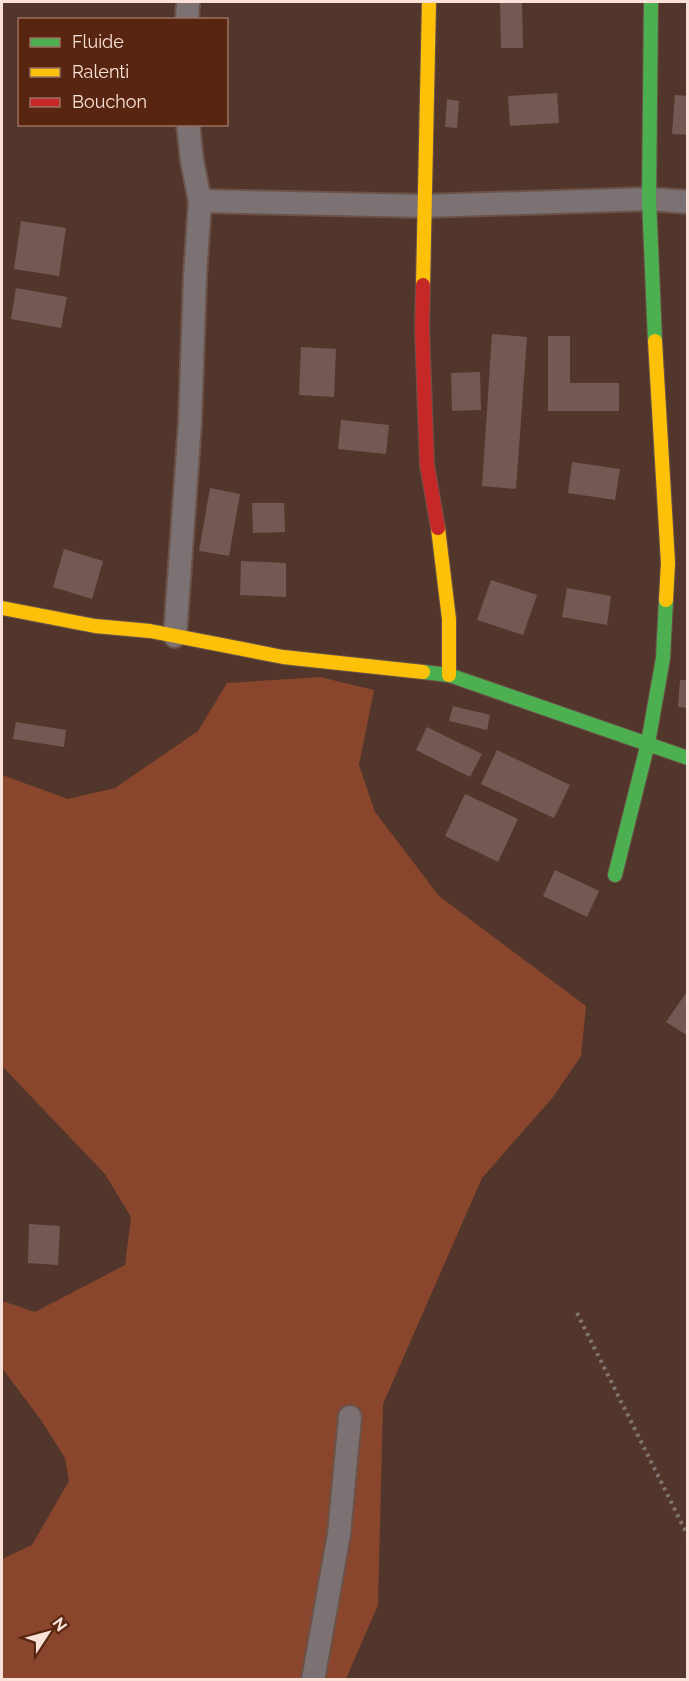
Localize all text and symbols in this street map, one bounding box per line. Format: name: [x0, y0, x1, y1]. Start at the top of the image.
legend: [18, 18, 228, 126]
text: Fluide: [72, 31, 124, 52]
text: Ralenti: [72, 61, 129, 82]
text: Bouchon: [72, 91, 147, 112]
north arrow: [18, 1603, 78, 1663]
text: N: [48, 1614, 71, 1635]

